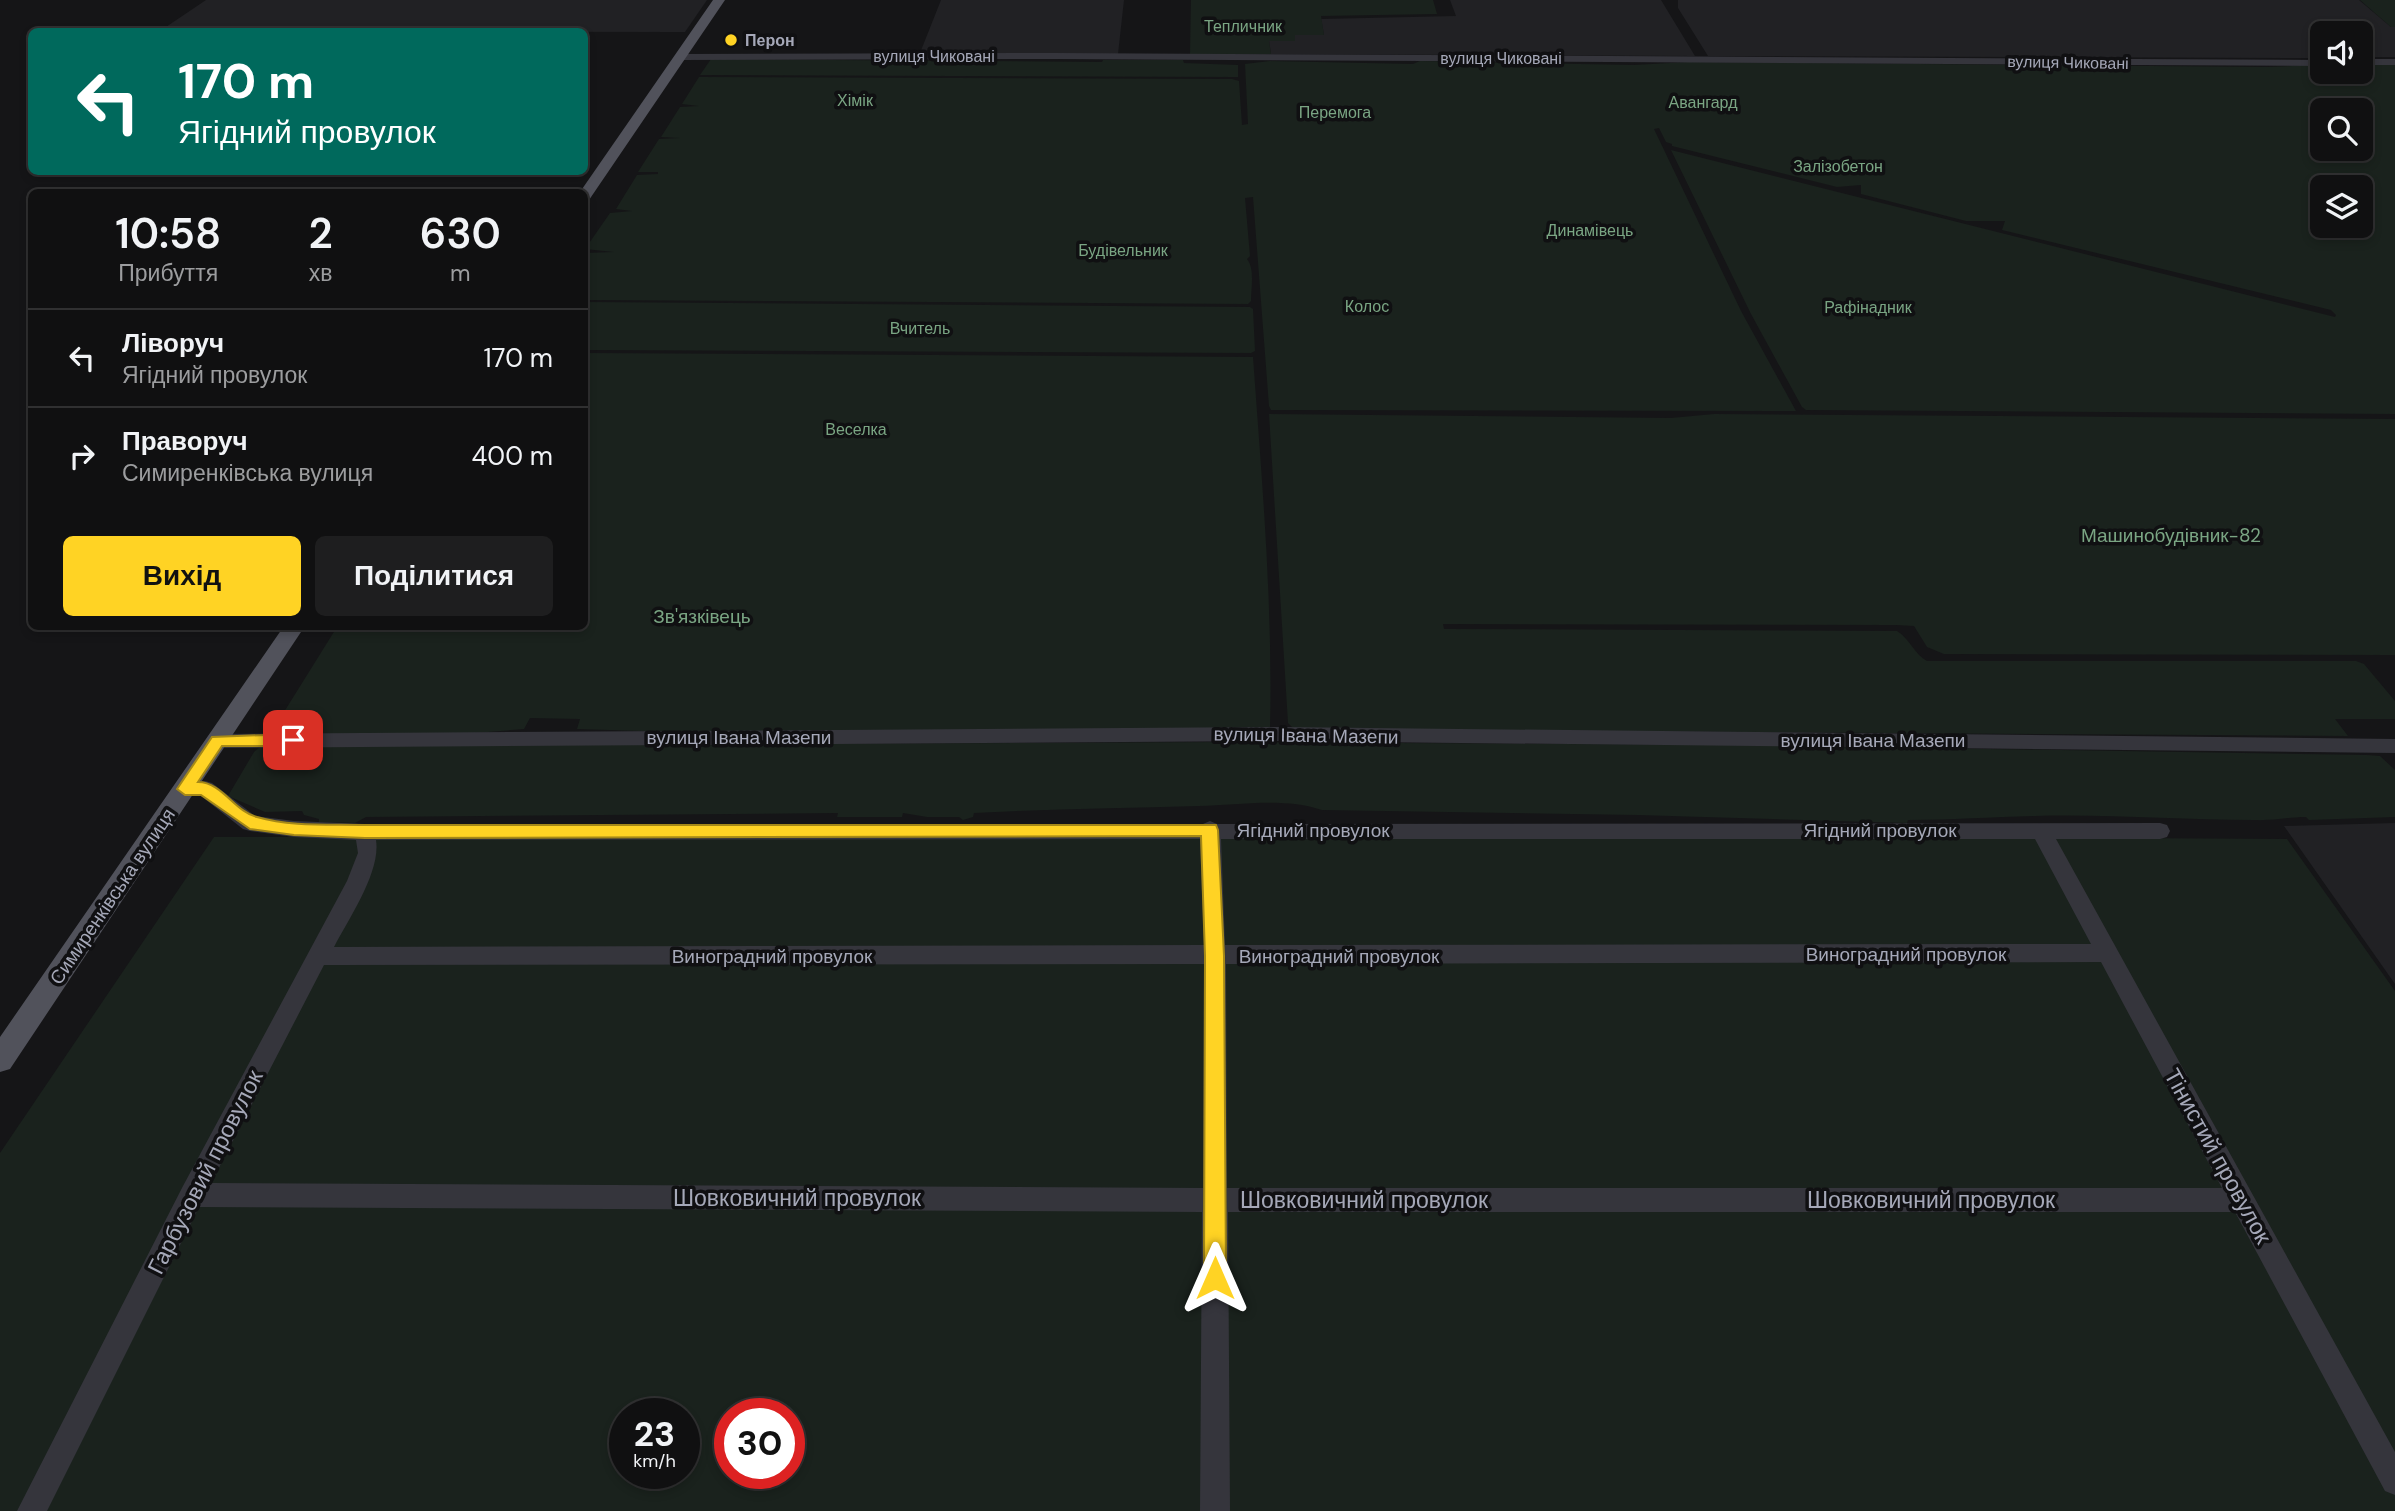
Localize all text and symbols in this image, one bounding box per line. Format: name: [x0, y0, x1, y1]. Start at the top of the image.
park label: Тепличник: [1204, 16, 1283, 37]
map controls: [2310, 21, 2373, 238]
button: sound: [2310, 21, 2373, 84]
place label: Перон: [745, 30, 795, 51]
marker: Перон: [723, 32, 739, 48]
street label: вулиця Чиковані: [873, 46, 995, 67]
street label: вулиця Чиковані: [1440, 48, 1562, 69]
text: 170 m: [178, 49, 314, 113]
street label: вулиця Чиковані: [2007, 51, 2129, 74]
icon: left: [63, 56, 154, 147]
park label: Хімік: [837, 90, 874, 111]
park label: Авангард: [1669, 92, 1738, 113]
button: search: [2310, 98, 2373, 161]
park label: Перемога: [1299, 102, 1371, 123]
text: Ягідний провулок: [178, 111, 436, 153]
park label: Залізобетон: [1793, 156, 1883, 177]
button: layers: [2310, 175, 2373, 238]
text: 10:58: [115, 206, 221, 261]
text: 2: [308, 206, 333, 261]
text: 630: [420, 206, 501, 261]
park label: Динамівець: [1547, 220, 1633, 241]
park label: Будівельник: [1078, 240, 1169, 261]
text: Прибуття: [118, 258, 218, 288]
text: хв: [309, 258, 332, 288]
text: m: [450, 258, 471, 288]
park label: Колос: [1345, 296, 1389, 317]
park label: Рафінадник: [1824, 297, 1913, 318]
park label: Вчитель: [890, 318, 950, 339]
text: Ліворуч: [122, 326, 224, 360]
icon: left: [63, 339, 101, 377]
text: 170 m: [484, 341, 553, 375]
text: Ягідний провулок: [122, 360, 307, 390]
park label: Веселка: [825, 419, 887, 440]
text: Праворуч: [122, 424, 248, 458]
icon: right: [63, 437, 101, 475]
text: 400 m: [472, 439, 553, 473]
text: Симиренківська вулиця: [122, 458, 373, 488]
park label: Машинобудівник-82: [2081, 523, 2261, 548]
button: Вихід: [63, 536, 301, 616]
button: Поділитися: [315, 536, 553, 616]
park label: Зв'язківець: [653, 604, 751, 629]
pin: [263, 710, 323, 770]
icon: arrive: [274, 721, 312, 759]
street label: вулиця Івана Мазепи: [1213, 721, 1399, 750]
street label: вулиця Івана Мазепи: [647, 725, 831, 750]
street label: вулиця Івана Мазепи: [1781, 728, 1965, 753]
street label: Симиренківська вулиця: [44, 803, 181, 989]
street label: Ягідний провулок: [1236, 818, 1390, 843]
street label: Ягідний провулок: [1803, 818, 1957, 843]
street label: Виноградний провулок: [1806, 942, 2007, 967]
street label: Виноградний провулок: [672, 944, 873, 969]
street label: Виноградний провулок: [1239, 944, 1440, 969]
street label: Тінистий провулок: [2157, 1063, 2279, 1250]
street label: Гарбузовий провулок: [140, 1064, 270, 1279]
street label: Шовковичний провулок: [673, 1183, 922, 1213]
street label: Шовковичний провулок: [1240, 1185, 1489, 1215]
street label: Шовковичний провулок: [1807, 1185, 2056, 1215]
position arrow: [1178, 1241, 1252, 1315]
speed limit sign: 30: [714, 1398, 805, 1489]
text: 23: [634, 1411, 675, 1457]
text: km/h: [633, 1449, 676, 1473]

